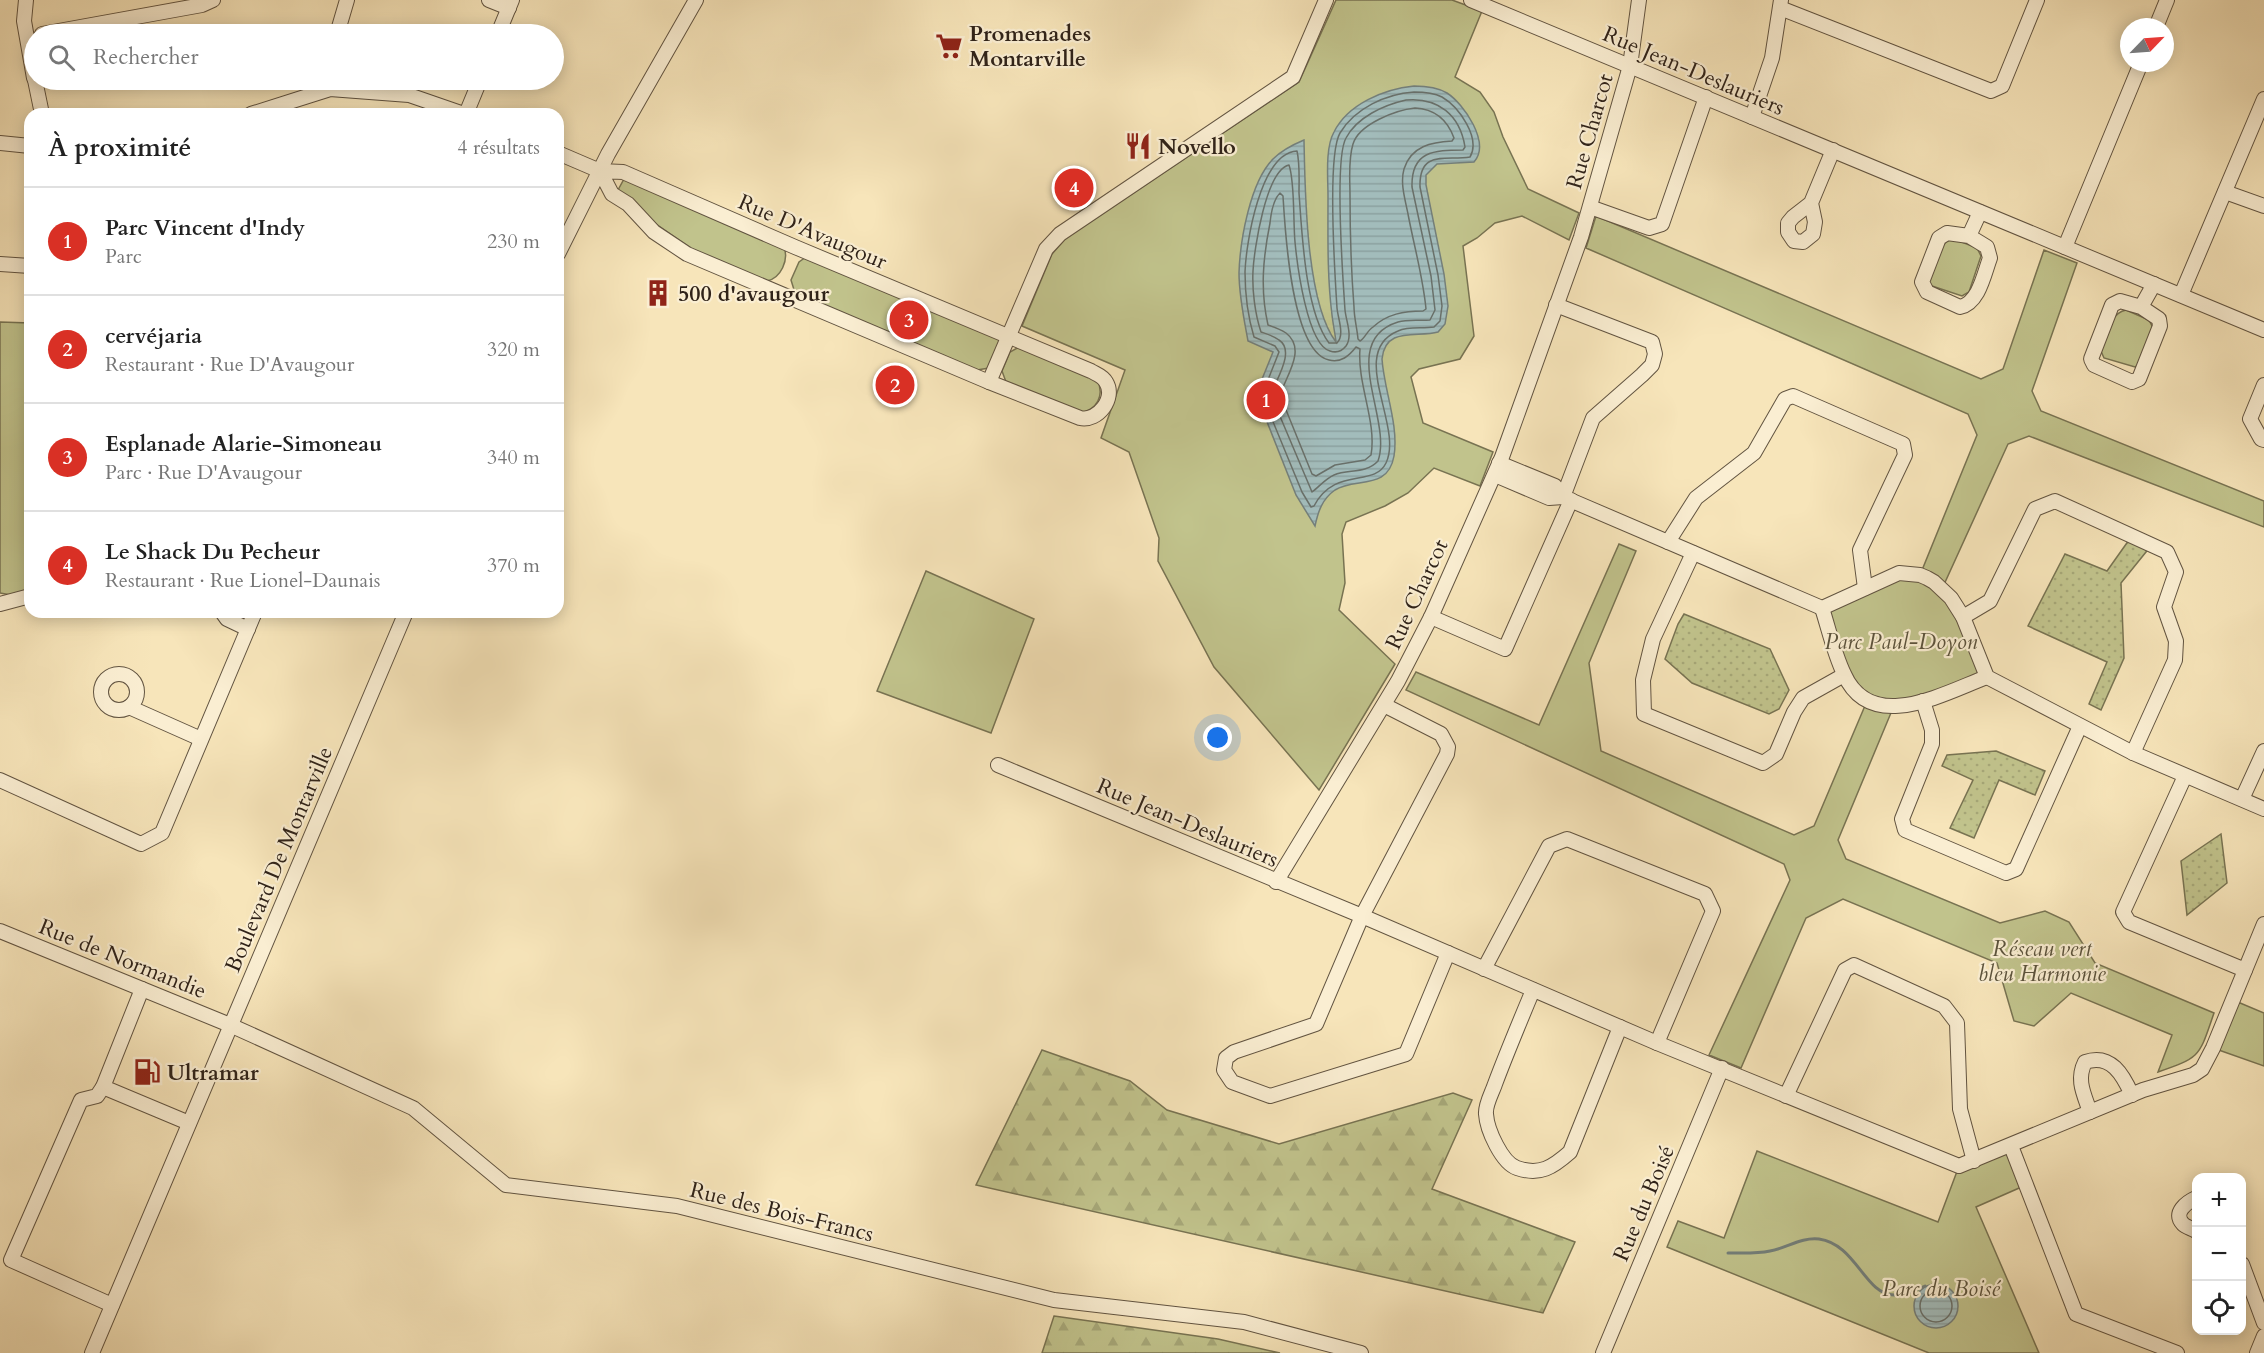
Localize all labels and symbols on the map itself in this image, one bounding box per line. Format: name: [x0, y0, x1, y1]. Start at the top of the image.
north arrow: [2120, 18, 2174, 72]
place label: Promenades Montarville: [969, 19, 1091, 74]
street label: Rue Jean-Deslauriers: [1598, 19, 1789, 123]
supermarket icon: Promenades Montarville: [934, 31, 964, 61]
street label: Rue Charcot: [1559, 70, 1621, 192]
restaurant icon: Novello: [1123, 131, 1153, 161]
place label: Novello: [1158, 132, 1236, 162]
pin: 4: [1054, 166, 1094, 210]
street label: Rue D'Avaugour: [734, 187, 892, 277]
building icon: 500 d'avaugour: [643, 278, 673, 308]
place label: 500 d'avaugour: [678, 279, 830, 309]
pin: 3: [890, 298, 928, 342]
pin: 2: [876, 362, 914, 408]
pin: 1: [1246, 378, 1286, 422]
street label: Rue Charcot: [1378, 534, 1456, 654]
park label: Parc Paul-Doyon: [1825, 627, 1978, 657]
your location: [1203, 723, 1232, 752]
street label: Boulevard De Montarville: [218, 742, 340, 977]
street label: Rue Jean-Deslauriers: [1092, 771, 1283, 875]
street label: Rue de Normandie: [34, 912, 211, 1006]
park label: Réseau vert bleu Harmonie: [1978, 934, 2106, 989]
fuel station icon: Ultramar: [132, 1057, 162, 1087]
place label: Ultramar: [167, 1058, 259, 1088]
street label: Rue du Boisé: [1606, 1141, 1682, 1266]
street label: Rue des Bois-Francs: [687, 1175, 877, 1249]
park label: Parc du Boisé: [1882, 1274, 2001, 1304]

